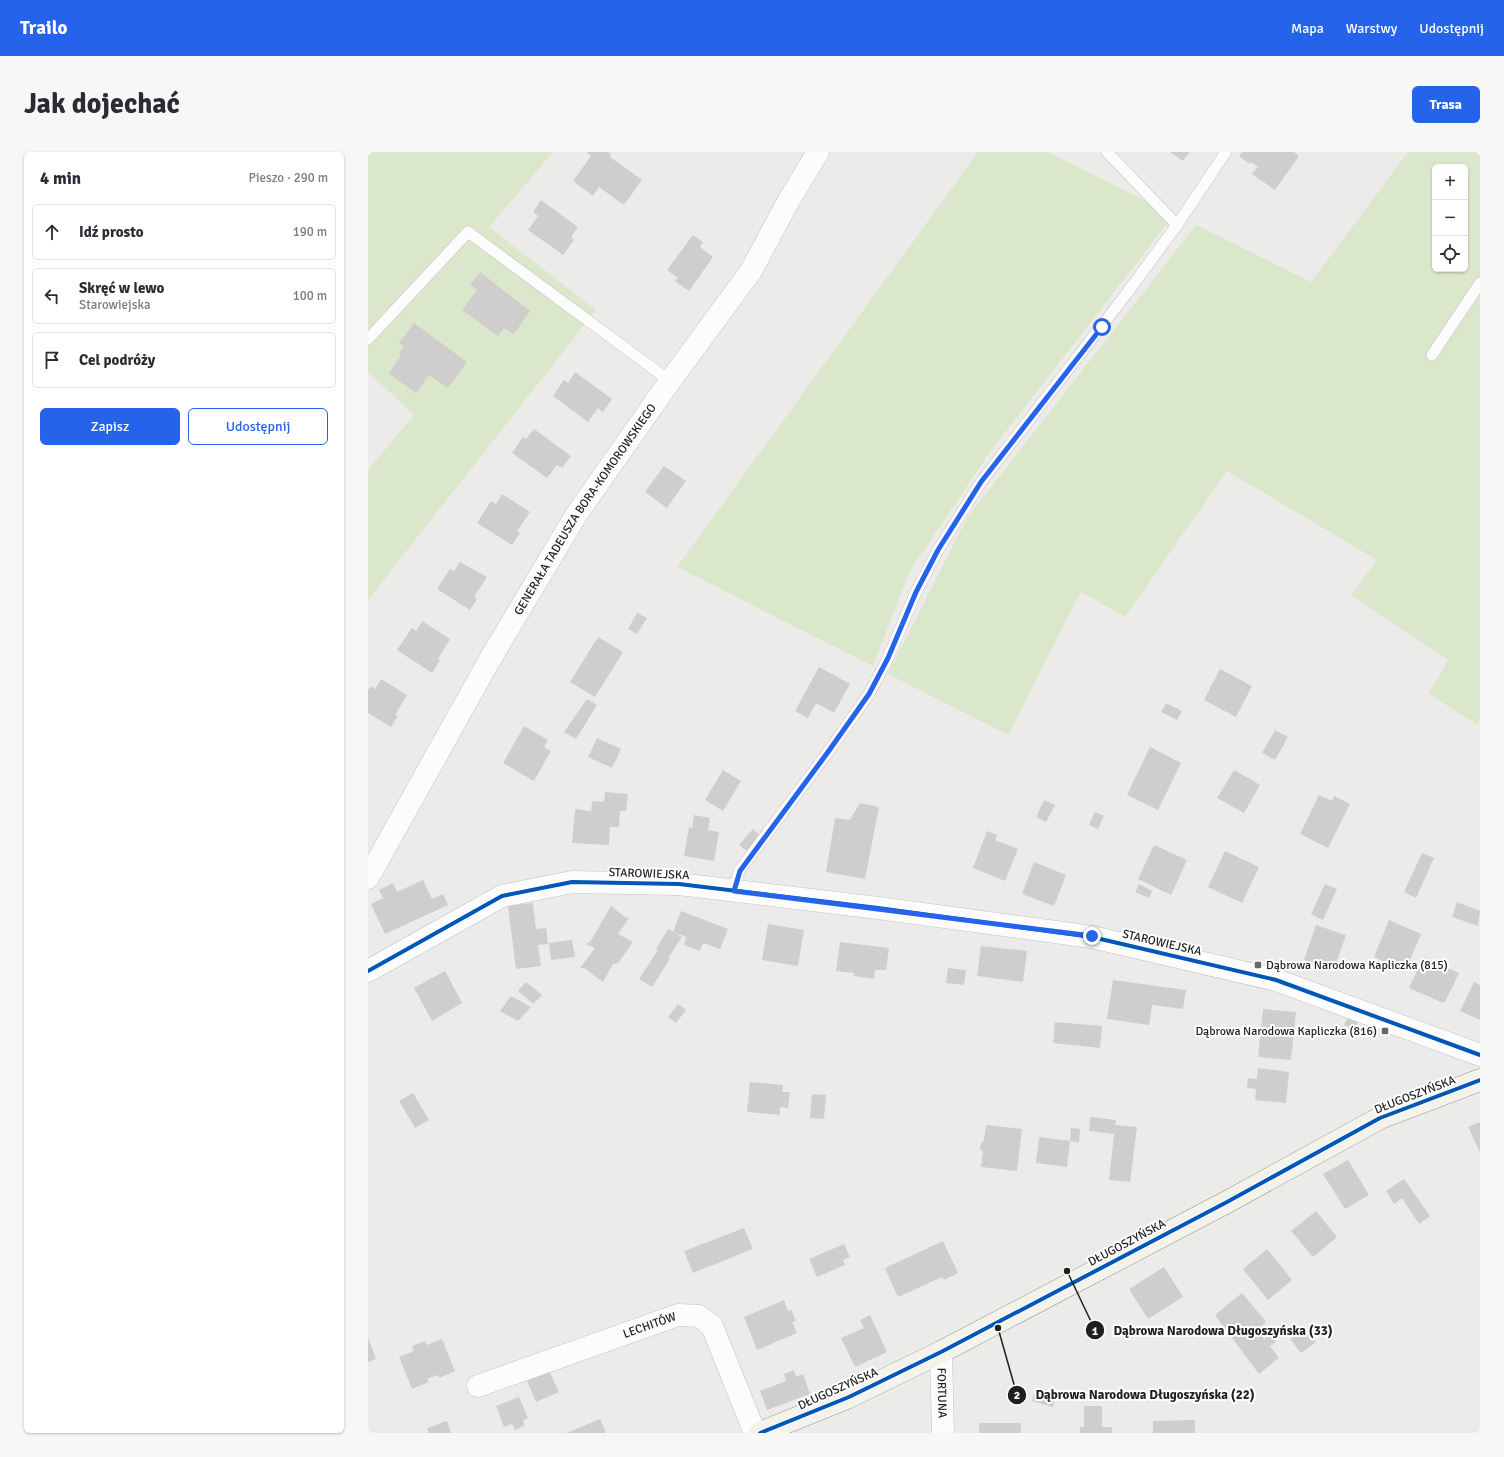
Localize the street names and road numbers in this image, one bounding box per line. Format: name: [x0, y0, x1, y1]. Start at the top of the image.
street label: GENERAŁA TADEUSZA BORA-KOMOROWSKIEGO: [511, 401, 659, 618]
street label: STAROWIEJSKA: [608, 865, 690, 883]
street label: STAROWIEJSKA: [1121, 927, 1204, 960]
street label: DŁUGOSZYŃSKA: [1372, 1072, 1458, 1117]
street label: DŁUGOSZYŃSKA: [1086, 1216, 1169, 1270]
street label: LECHITÓW: [621, 1309, 678, 1341]
street label: DŁUGOSZYŃSKA: [796, 1364, 881, 1413]
street label: FORTUNA: [934, 1367, 950, 1419]

